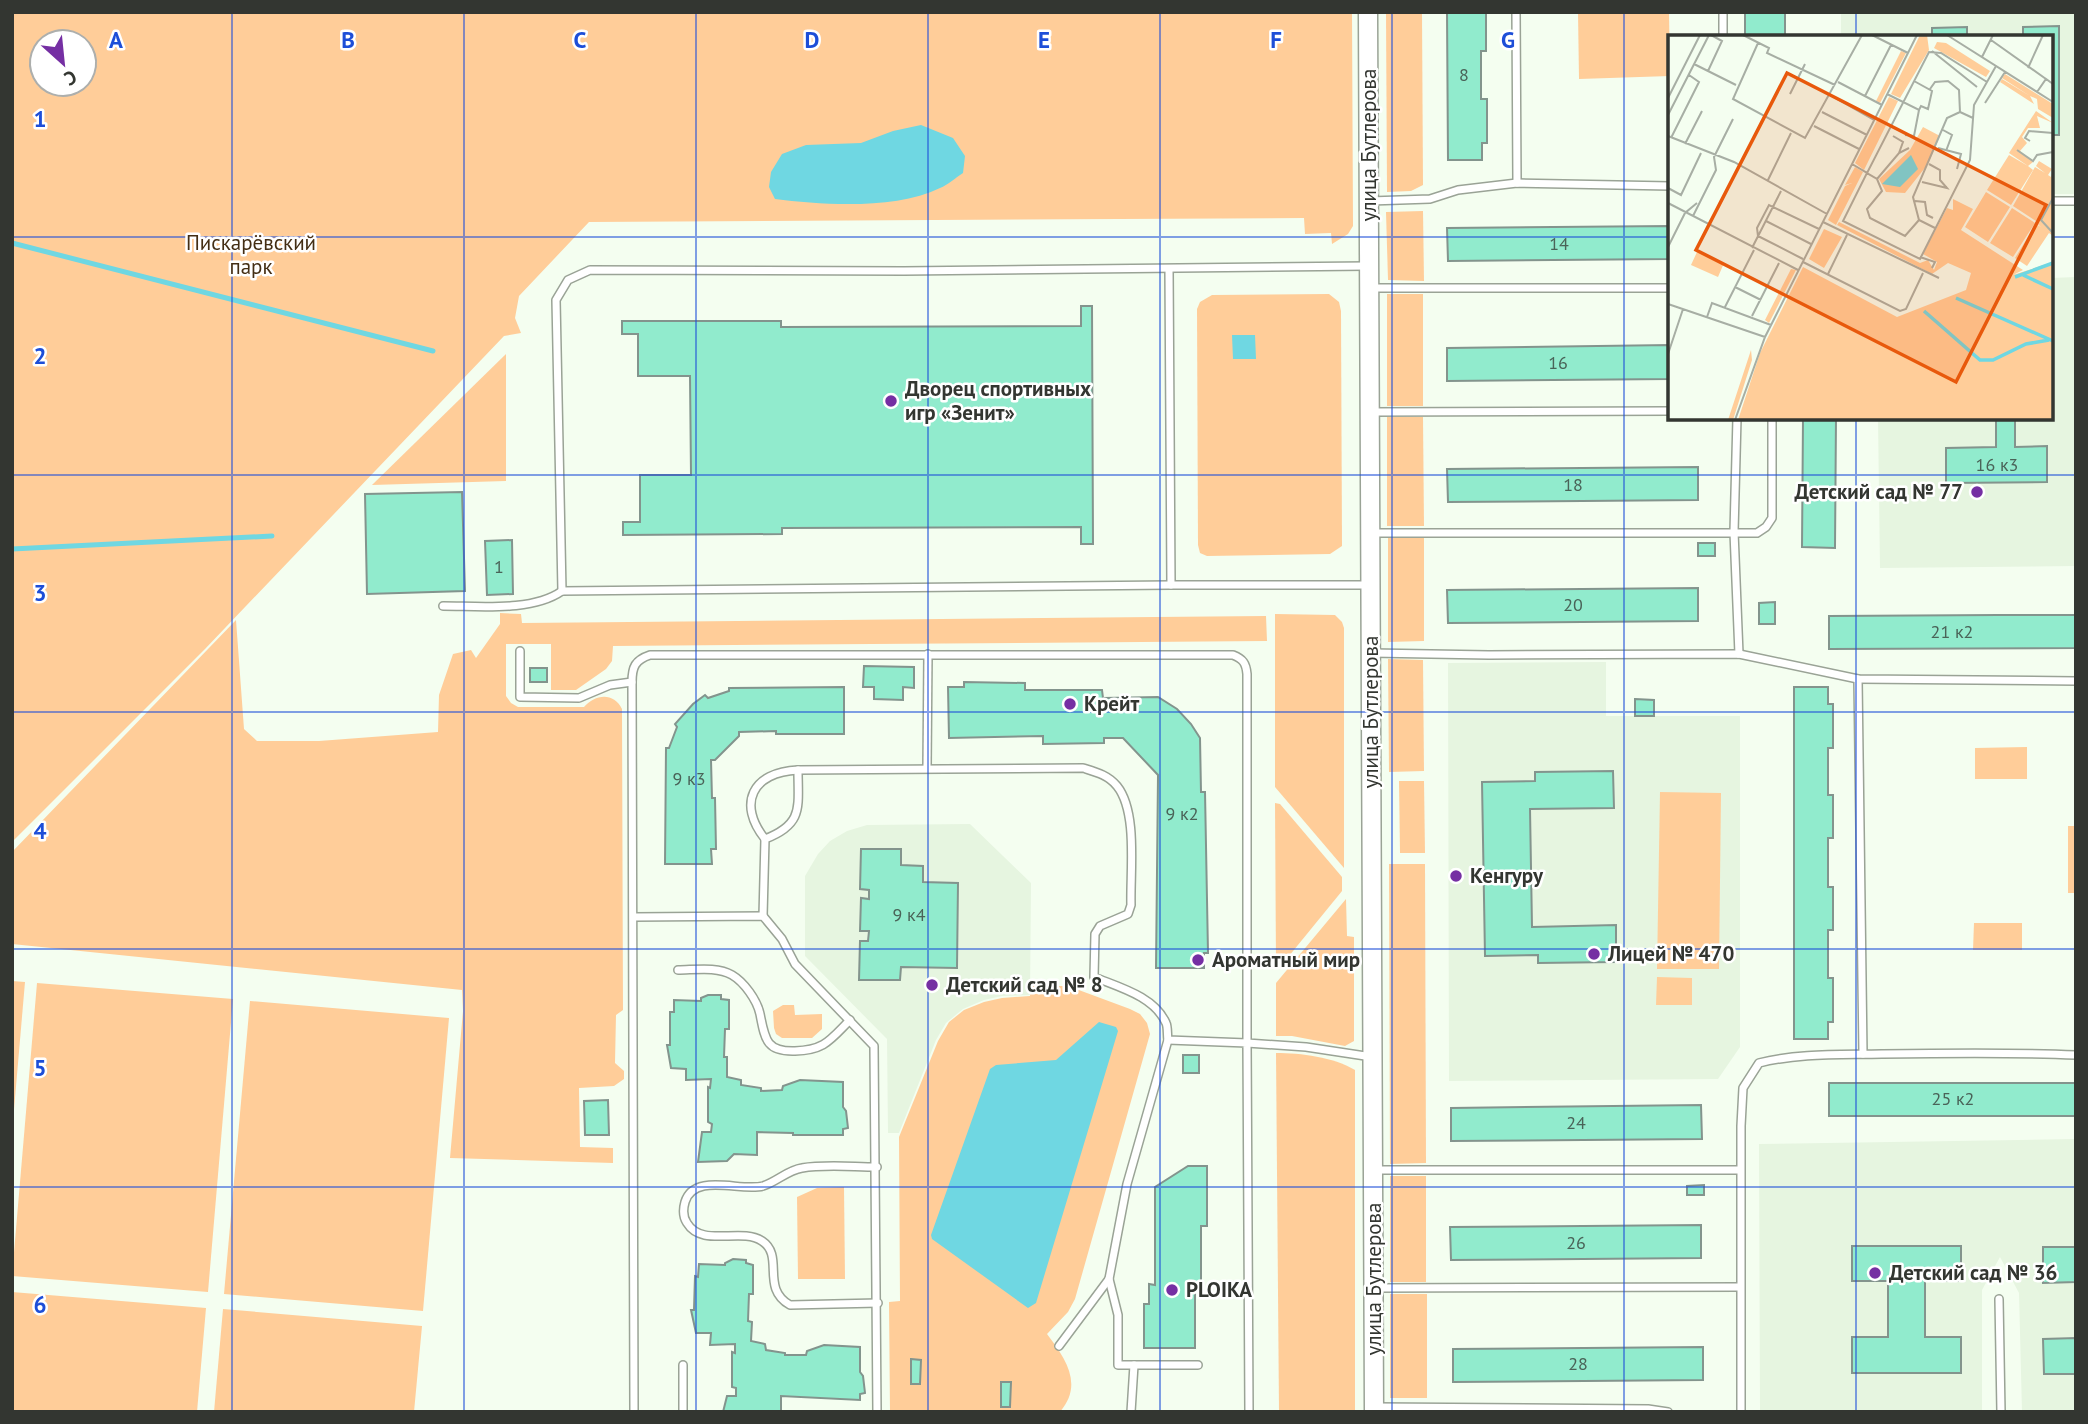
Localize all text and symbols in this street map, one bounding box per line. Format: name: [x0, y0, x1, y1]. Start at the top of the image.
text: A: [109, 25, 123, 54]
text: B: [341, 25, 355, 54]
text: C: [574, 25, 587, 54]
text: D: [805, 25, 819, 54]
text: E: [1038, 25, 1050, 54]
text: F: [1270, 25, 1282, 54]
text: G: [1501, 25, 1515, 54]
north arrow: [28, 28, 98, 98]
inset map: [1668, 35, 2053, 420]
house number: 8: [1459, 63, 1469, 86]
text: С: [60, 65, 81, 91]
street label: улица Бутлерова: [1355, 68, 1382, 222]
text: 1: [33, 104, 47, 133]
park label: Пискарёвский парк: [186, 229, 316, 280]
house number: 14: [1549, 232, 1569, 255]
text: 2: [33, 341, 47, 370]
house number: 16: [1548, 351, 1568, 374]
place label: Дворец спортивных игр «Зенит»: [905, 375, 1091, 426]
marker: Дворец спортивных игр «Зенит»: [883, 393, 899, 409]
house number: 16 к3: [1976, 453, 2018, 476]
house number: 18: [1563, 473, 1583, 496]
place label: Детский сад № 77: [1795, 478, 1963, 505]
marker: Детский сад № 77: [1969, 484, 1985, 500]
house number: 1: [494, 555, 504, 578]
text: 3: [33, 578, 47, 607]
house number: 20: [1563, 593, 1583, 616]
house number: 21 к2: [1931, 620, 1973, 643]
street label: улица Бутлерова: [1357, 635, 1384, 789]
place label: Крейт: [1084, 690, 1139, 717]
marker: Крейт: [1062, 696, 1078, 712]
house number: 9 к3: [672, 767, 706, 790]
house number: 9 к2: [1165, 802, 1199, 825]
text: 4: [33, 816, 47, 845]
place label: Кенгуру: [1470, 862, 1544, 889]
marker: Кенгуру: [1448, 868, 1464, 884]
house number: 9 к4: [892, 903, 926, 926]
place label: Лицей № 470: [1607, 940, 1734, 967]
place label: Ароматный мир: [1212, 946, 1360, 973]
marker: Лицей № 470: [1586, 946, 1602, 962]
marker: Ароматный мир: [1190, 952, 1206, 968]
place label: Детский сад № 8: [946, 971, 1103, 998]
marker: Детский сад № 8: [924, 977, 940, 993]
text: 5: [33, 1053, 47, 1082]
house number: 25 к2: [1932, 1087, 1974, 1110]
house number: 24: [1566, 1111, 1586, 1134]
street label: улица Бутлерова: [1360, 1202, 1387, 1356]
house number: 26: [1566, 1231, 1586, 1254]
place label: Детский сад № 36: [1889, 1259, 2057, 1286]
marker: Детский сад № 36: [1867, 1265, 1883, 1281]
place label: PLOIKA: [1186, 1276, 1252, 1303]
marker: PLOIKA: [1164, 1282, 1180, 1298]
text: 6: [33, 1290, 47, 1319]
house number: 28: [1568, 1352, 1588, 1375]

